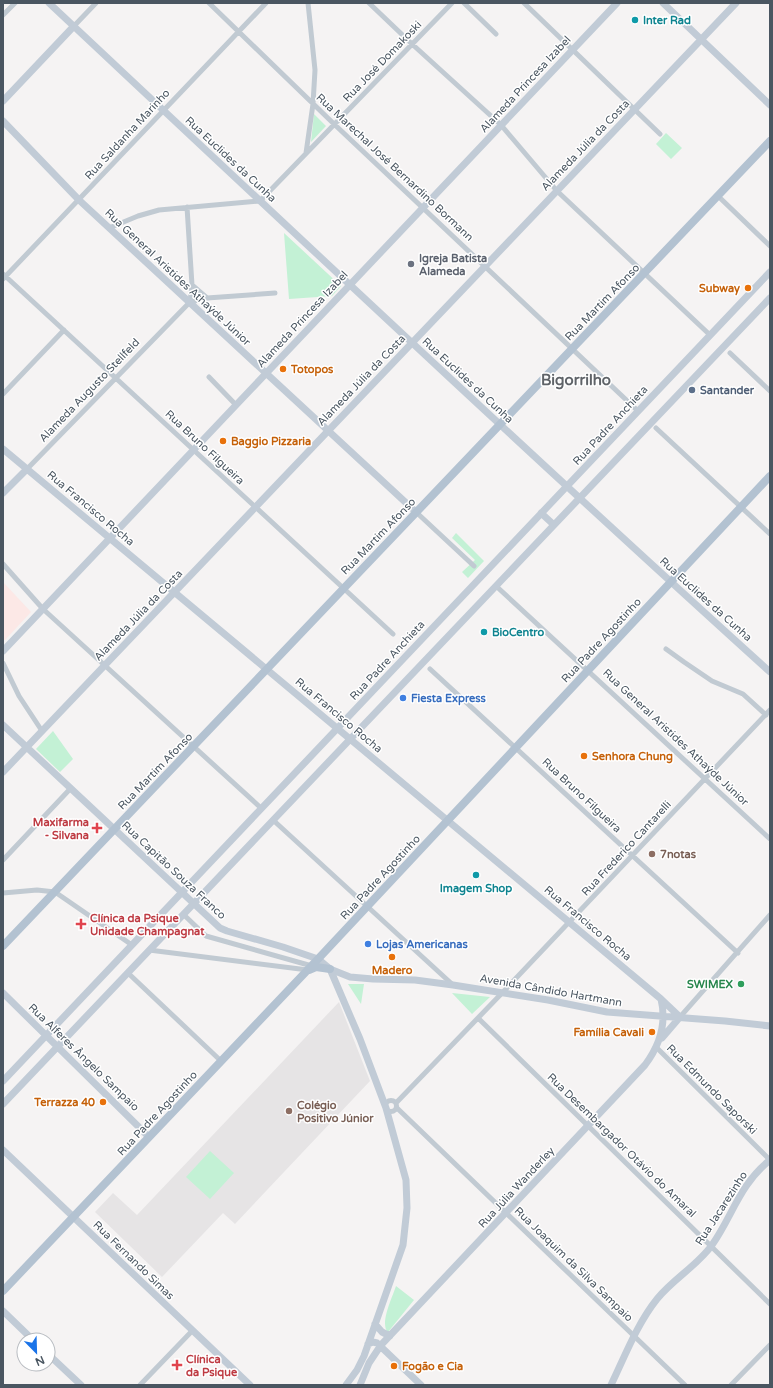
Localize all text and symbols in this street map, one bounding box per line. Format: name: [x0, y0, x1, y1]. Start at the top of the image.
place label: Inter Rad: [643, 14, 691, 27]
marker: Inter Rad: [630, 15, 640, 25]
street label: Rua José Domakoski: [340, 18, 424, 104]
street label: Alameda Princesa Izabel: [477, 33, 574, 135]
street label: Rua Saldanha Marinho: [82, 86, 173, 182]
street label: Rua Marechal José Bernardino Bormann: [313, 91, 476, 244]
street label: Alameda Júlia da Costa: [538, 97, 632, 194]
street label: Rua Euclides da Cunha: [182, 114, 279, 205]
street label: Rua General Aristides Athaýde Júnior: [102, 206, 254, 349]
place label: Igreja Batista Alameda: [419, 252, 487, 278]
marker: Igreja Batista Alameda: [406, 259, 416, 269]
street label: Rua Martim Afonso: [562, 261, 643, 343]
street label: Alameda Princesa Izabel: [254, 268, 351, 370]
place label: Subway: [699, 282, 740, 296]
marker: Subway: [743, 283, 753, 293]
street label: Alameda Júlia da Costa: [314, 332, 408, 429]
street label: Rua Euclides da Cunha: [419, 335, 516, 426]
street label: Alameda Augusto Stellfeld: [36, 336, 142, 445]
place label: Totopos: [290, 363, 334, 377]
marker: Totopos: [278, 364, 288, 374]
district label: Bigorrilho: [541, 371, 611, 390]
street label: Rua Padre Anchieta: [570, 383, 650, 468]
place label: Santander: [700, 384, 755, 397]
marker: Santander: [687, 385, 697, 395]
street label: Rua Bruno Filgueira: [162, 407, 247, 487]
place label: Baggio Pizzaria: [231, 435, 311, 449]
marker: Baggio Pizzaria: [218, 436, 228, 446]
street label: Rua Francisco Rocha: [45, 468, 137, 549]
street label: Rua Martim Afonso: [338, 495, 419, 577]
street label: Rua Euclides da Cunha: [657, 555, 754, 644]
street label: Alameda Júlia da Costa: [91, 567, 185, 664]
street label: Rua Padre Agostinho: [559, 595, 644, 685]
street label: Rua Padre Anchieta: [347, 618, 427, 703]
place label: BioCentro: [492, 626, 544, 639]
marker: BioCentro: [479, 627, 489, 637]
street label: Rua General Aristides Athaýde Júnior: [600, 666, 752, 809]
street label: Rua Francisco Rocha: [293, 675, 385, 756]
place label: Fiesta Express: [411, 692, 486, 706]
marker: Fiesta Express: [398, 693, 408, 703]
street label: Rua Martim Afonso: [115, 730, 196, 812]
place label: Senhora Chung: [592, 750, 673, 764]
marker: Senhora Chung: [579, 751, 589, 761]
street label: Rua Bruno Filgueira: [539, 755, 624, 835]
street label: Rua Frederico Cantarelli: [579, 798, 674, 898]
place label: Maxifarma - Silvana: [33, 816, 89, 842]
street label: Rua Capitão Souza Franco: [119, 819, 229, 922]
marker: Maxifarma - Silvana: [92, 823, 102, 833]
street label: Rua Padre Agostinho: [338, 832, 423, 922]
place label: 7notas: [660, 848, 697, 861]
marker: 7notas: [647, 849, 657, 859]
marker: Imagem Shop: [471, 870, 481, 880]
place label: Imagem Shop: [440, 882, 512, 896]
street label: Rua Francisco Rocha: [542, 883, 634, 964]
place label: Clínica da Psique Unidade Champagnat: [90, 912, 205, 939]
marker: Clínica da Psique Unidade Champagnat: [75, 918, 87, 930]
place label: Lojas Americanas: [376, 938, 468, 952]
marker: Lojas Americanas: [363, 939, 373, 949]
marker: Madero: [387, 952, 397, 962]
place label: Madero: [372, 964, 413, 977]
street label: Avenida Cândido Hartmann: [479, 972, 623, 1009]
place label: SWIMEX: [687, 978, 734, 991]
marker: SWIMEX: [736, 979, 746, 989]
street label: Rua Alferes Ângelo Sampaio: [26, 1001, 142, 1114]
place label: Família Cavali: [573, 1026, 644, 1039]
marker: Família Cavali: [647, 1027, 657, 1037]
street label: Rua Edmundo Saporski: [664, 1042, 759, 1137]
street label: Rua Padre Agostinho: [115, 1068, 200, 1158]
street label: Rua Desembargador Otávio do Amaral: [545, 1071, 699, 1220]
place label: Terrazza 40: [33, 1096, 95, 1109]
marker: Terrazza 40: [98, 1097, 108, 1107]
place label: Colégio Positivo Júnior: [297, 1099, 374, 1125]
marker: Colégio Positivo Júnior: [284, 1106, 294, 1116]
street label: Rua Júlia Wanderley: [476, 1144, 557, 1230]
street label: Rua Jacarezinho: [693, 1169, 750, 1248]
street label: Rua Joaquim da Silva Sampaio: [512, 1204, 636, 1325]
street label: Rua Fernando Simas: [91, 1218, 177, 1302]
north arrow: [16, 1332, 56, 1372]
text: N: [33, 1353, 46, 1368]
place label: Clínica da Psique: [186, 1353, 238, 1380]
marker: Clínica da Psique: [171, 1359, 183, 1371]
place label: Fogão e Cia: [402, 1360, 463, 1374]
marker: Fogão e Cia: [389, 1361, 399, 1371]

